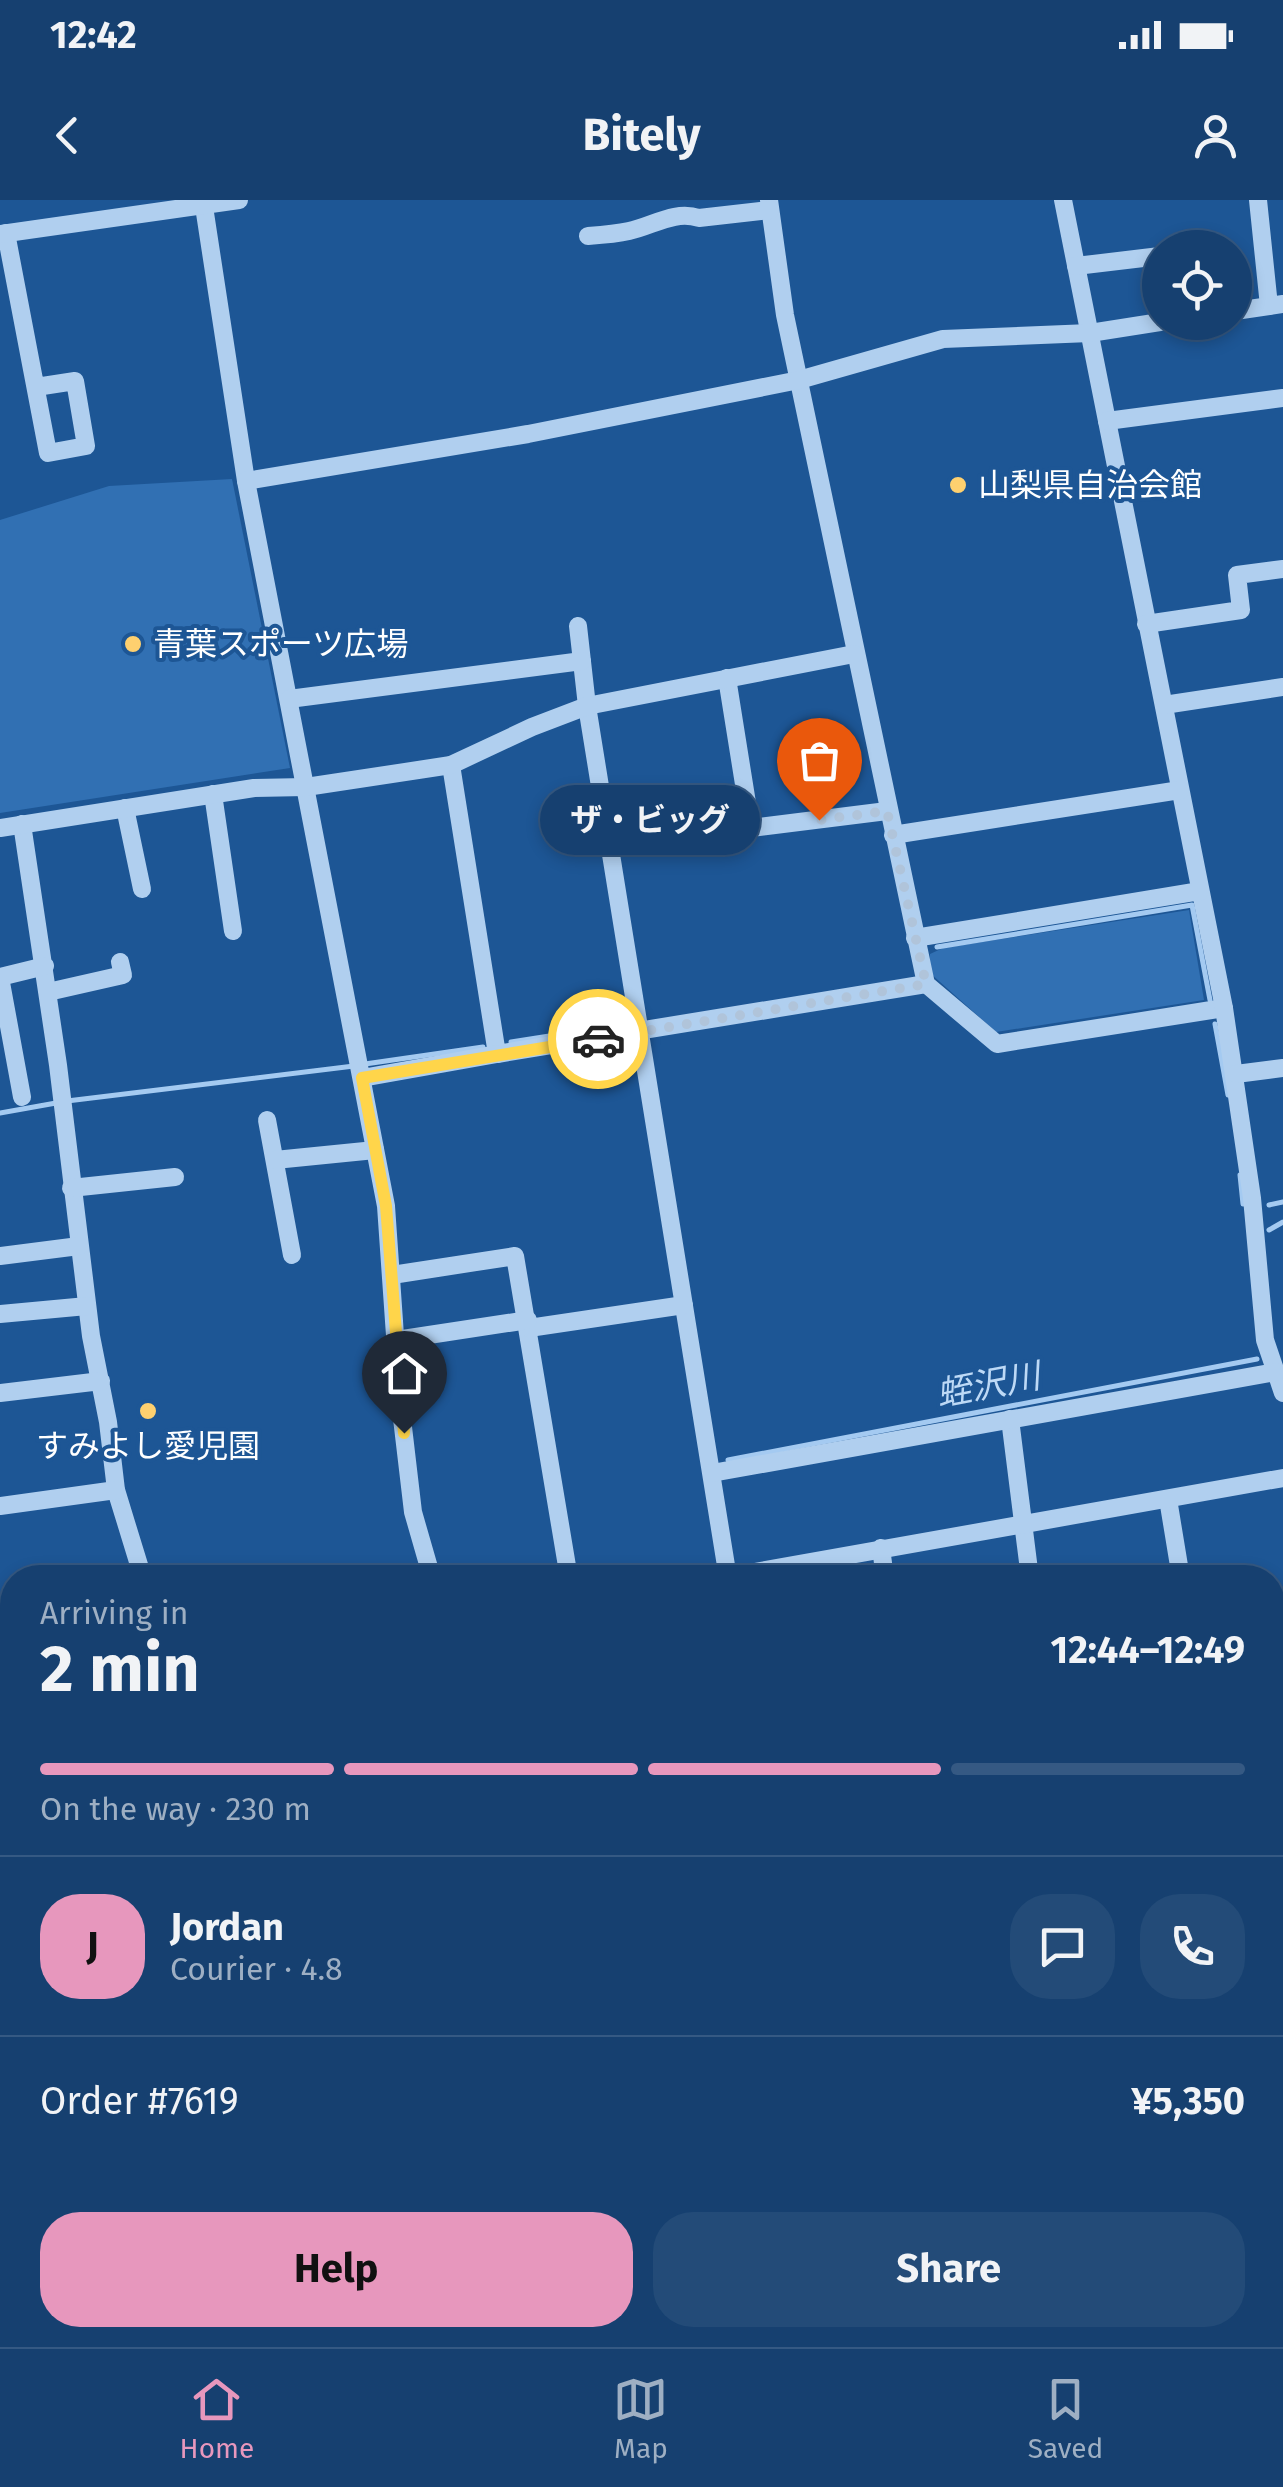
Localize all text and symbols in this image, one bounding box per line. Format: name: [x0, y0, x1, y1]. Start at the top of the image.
text: 12:42: [50, 12, 137, 58]
icon: back: [40, 108, 95, 163]
text: Bitely: [582, 108, 701, 162]
icon: person: [1188, 108, 1243, 163]
map controls: [1142, 230, 1252, 340]
button: locate: [1142, 230, 1252, 340]
place label: 山梨県自治会館: [978, 466, 1202, 504]
marker: 山梨県自治会館: [947, 474, 969, 496]
place label: 青葉スポーツ広場: [153, 625, 408, 663]
marker: 青葉スポーツ広場: [122, 633, 144, 655]
pin: [777, 718, 862, 821]
icon: bag: [792, 733, 847, 788]
callout: ザ・ビッグ: [539, 785, 759, 855]
text: ザ・ビッグ: [570, 801, 730, 839]
courier: [548, 989, 648, 1089]
icon: car: [571, 1012, 626, 1067]
pin: [362, 1331, 447, 1434]
icon: home: [377, 1346, 432, 1401]
water label: 蛭沢川: [932, 1354, 1047, 1416]
marker: すみよし愛児園: [137, 1400, 159, 1422]
place label: すみよし愛児園: [36, 1427, 260, 1465]
text: Arriving in: [40, 1594, 188, 1632]
text: 12:44–12:49: [1051, 1627, 1245, 1673]
text: 2 min: [40, 1630, 200, 1708]
text: On the way · 230 m: [40, 1790, 311, 1828]
button: chat: [1010, 1894, 1115, 1999]
button: phone: [1140, 1894, 1245, 1999]
text: Jordan: [170, 1904, 284, 1950]
text: J: [86, 1923, 99, 1969]
text: Courier · 4.8: [170, 1950, 343, 1988]
text: Order #7619: [40, 2078, 239, 2124]
text: ¥5,350: [1131, 2078, 1245, 2124]
button: Help: [40, 2212, 633, 2327]
button: Share: [653, 2212, 1245, 2327]
tab: Home: [180, 2372, 254, 2465]
tab: Map: [613, 2372, 668, 2465]
tab: Saved: [1028, 2372, 1103, 2465]

